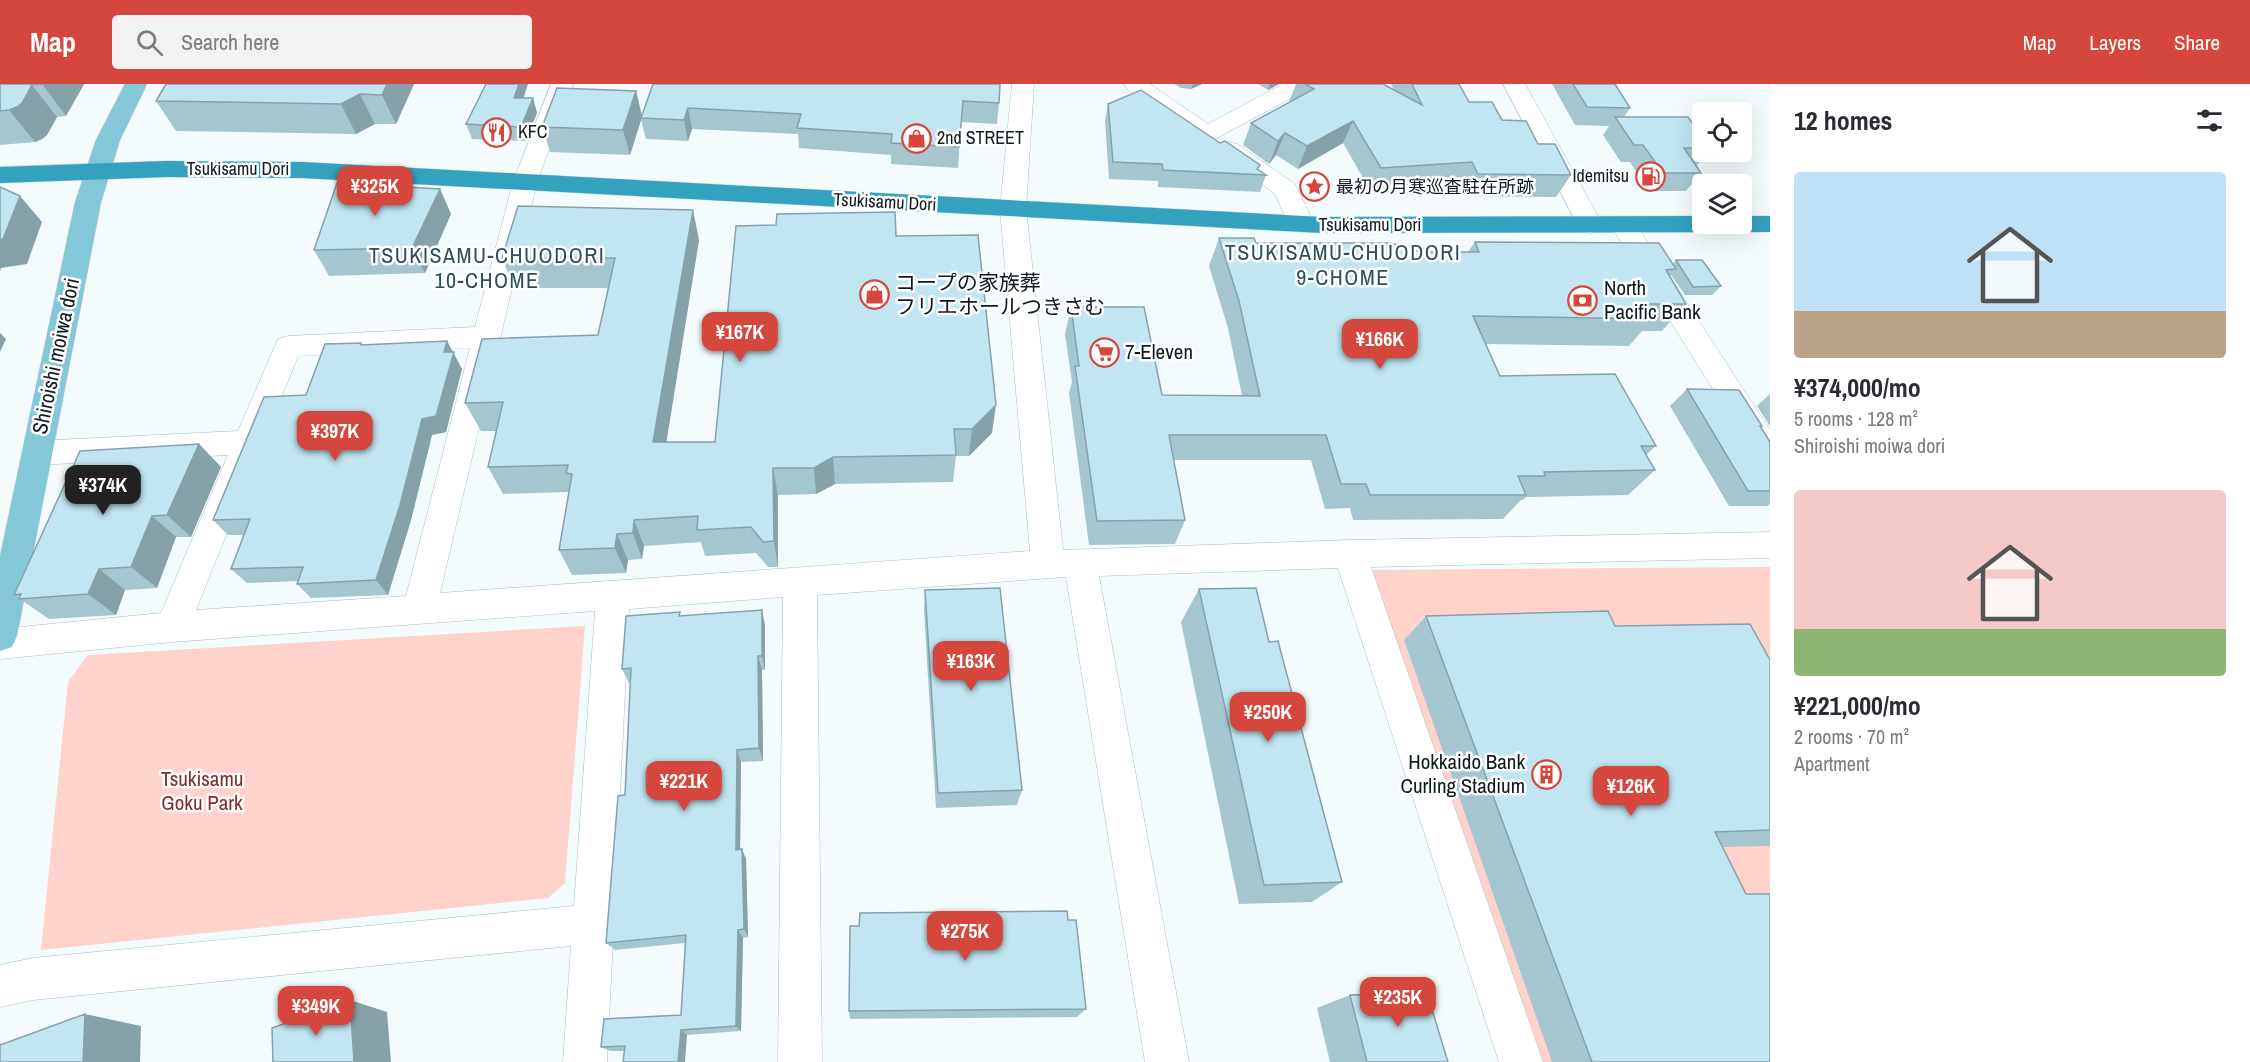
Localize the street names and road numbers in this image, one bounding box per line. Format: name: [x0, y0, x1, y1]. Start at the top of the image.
street label: Tsukisamu Dori: [187, 156, 289, 181]
street label: Tsukisamu Dori: [833, 186, 937, 217]
street label: Tsukisamu Dori: [1319, 212, 1421, 237]
street label: Shiroishi moiwa dori: [25, 275, 86, 437]

